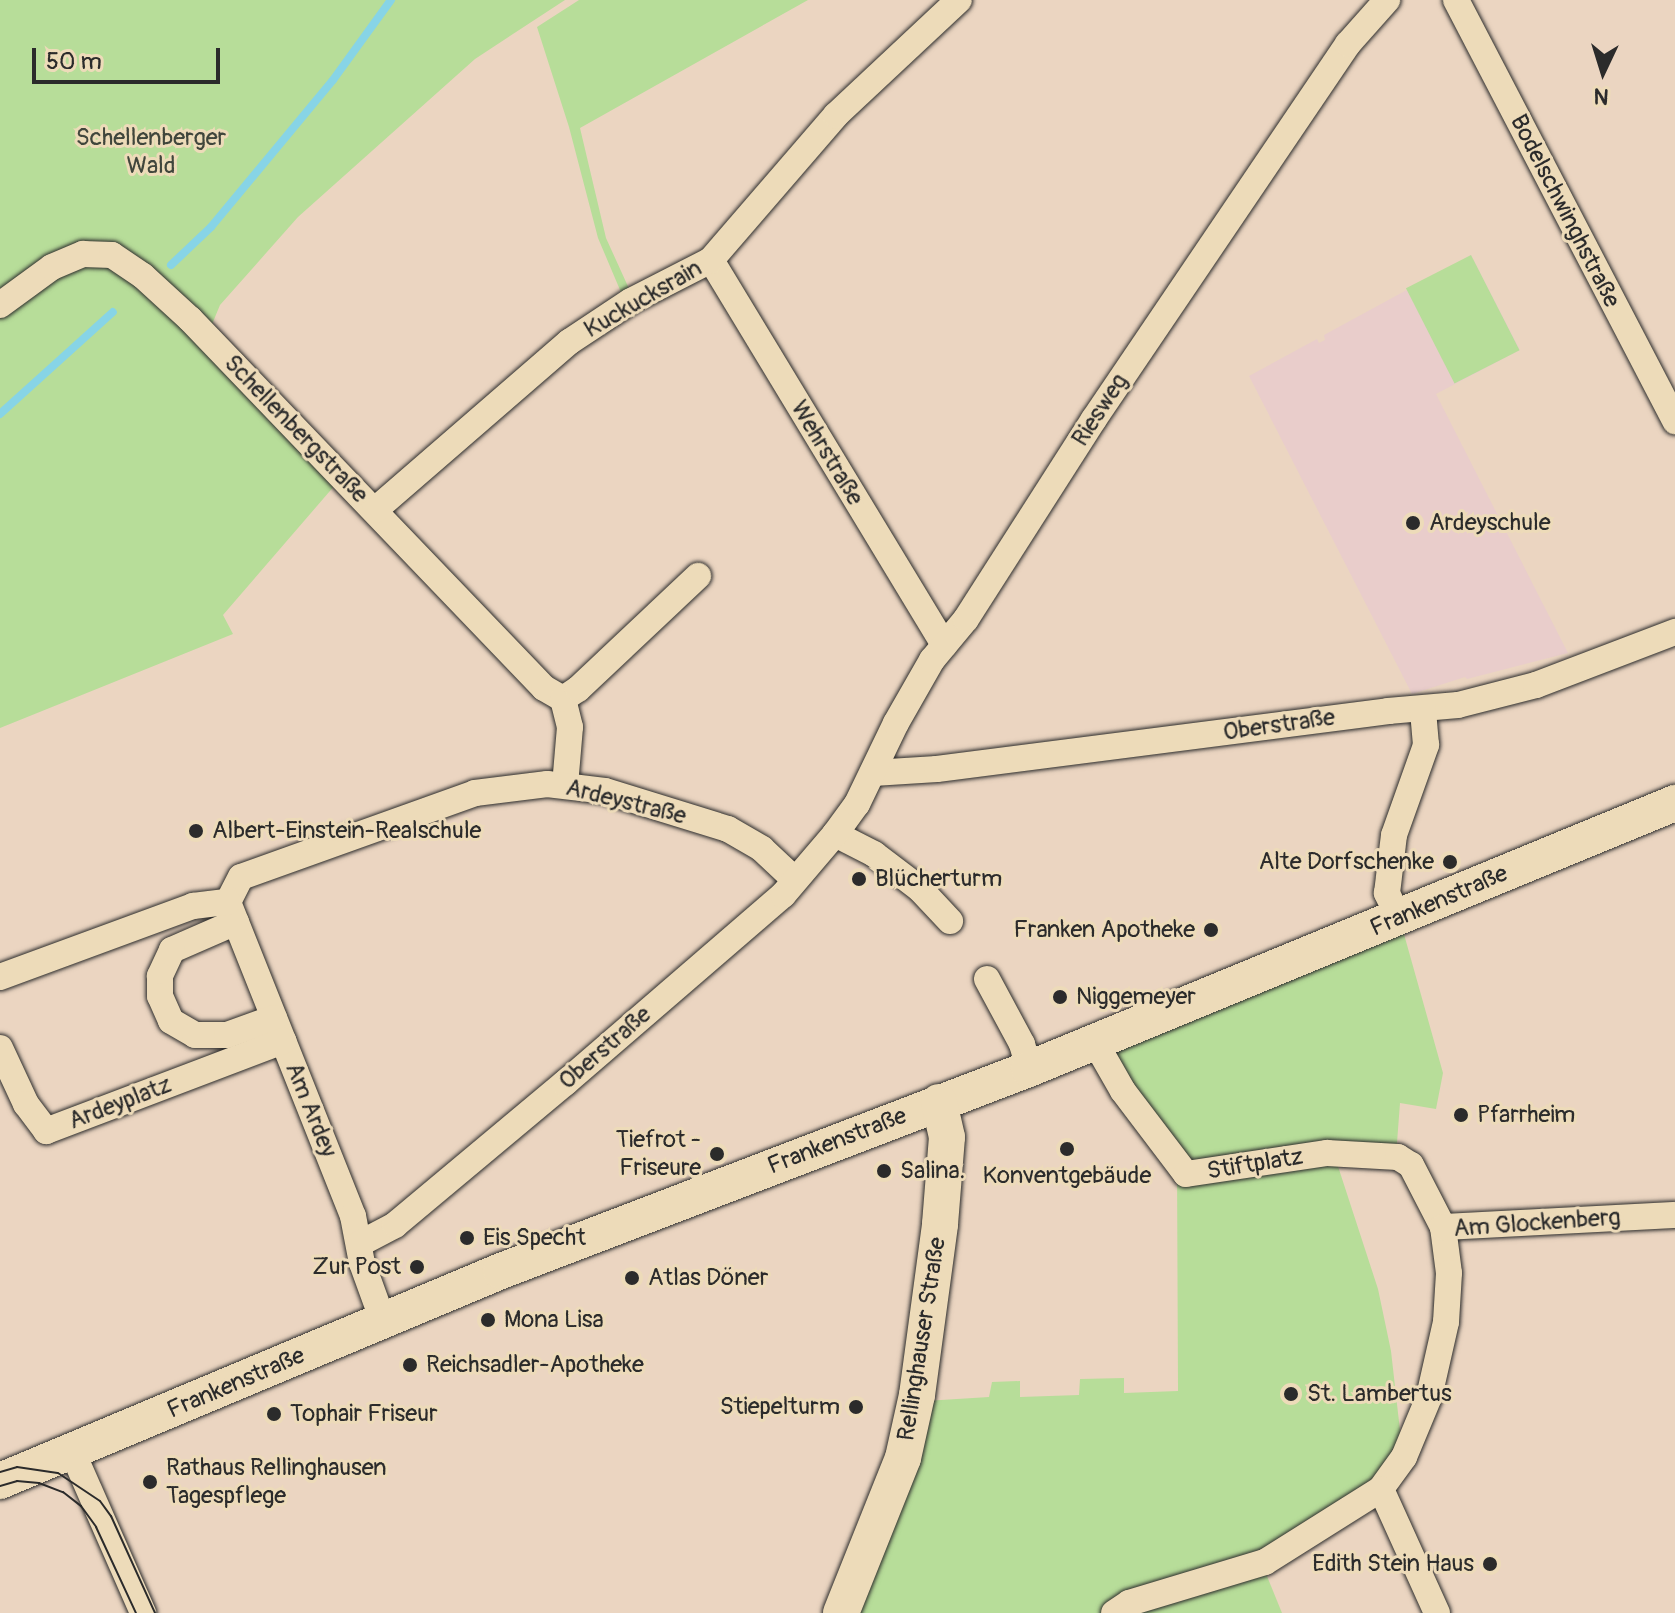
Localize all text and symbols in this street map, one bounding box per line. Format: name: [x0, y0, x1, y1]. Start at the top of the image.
scale bar: [36, 32, 224, 82]
north arrow: [1563, 32, 1643, 112]
text: 50 m: [46, 47, 102, 76]
text: N: [1593, 81, 1610, 110]
street label: Bodelschwinghstraße: [1504, 110, 1626, 312]
park label: Schellenberger Wald: [76, 124, 226, 180]
street label: Kuckucksrain: [579, 254, 707, 344]
street label: Schellenbergstraße: [218, 349, 374, 509]
street label: Riesweg: [1066, 368, 1134, 452]
street label: Wehrstraße: [784, 395, 870, 511]
place label: Ardeyschule: [1429, 509, 1551, 537]
marker: Ardeyschule: [1404, 514, 1422, 532]
street label: Oberstraße: [1221, 703, 1337, 747]
street label: Ardeystraße: [563, 773, 689, 831]
place label: Albert-Einstein-Realschule: [212, 817, 481, 845]
marker: Albert-Einstein-Realschule: [187, 822, 205, 840]
place label: Alte Dorfschenke: [1259, 848, 1434, 876]
marker: Alte Dorfschenke: [1441, 853, 1459, 871]
street label: Frankenstraße: [1366, 859, 1512, 943]
place label: Blücherturm: [875, 865, 1002, 893]
marker: Blücherturm: [850, 870, 868, 888]
place label: Franken Apotheke: [1013, 916, 1195, 944]
marker: Franken Apotheke: [1202, 921, 1220, 939]
place label: Niggemeyer: [1076, 983, 1196, 1011]
marker: Niggemeyer: [1051, 988, 1069, 1006]
street label: Oberstraße: [553, 1000, 657, 1096]
street label: Am Ardey: [279, 1059, 343, 1161]
street label: Ardeyplatz: [65, 1070, 175, 1136]
street label: Frankenstraße: [763, 1101, 911, 1181]
place label: Pfarrheim: [1477, 1101, 1575, 1129]
marker: Pfarrheim: [1452, 1106, 1470, 1124]
place label: Tiefrot - Friseure: [616, 1126, 701, 1182]
marker: Konventgebäude: [1058, 1140, 1076, 1158]
street label: Stiftplatz: [1205, 1142, 1305, 1186]
marker: Tiefrot - Friseure: [708, 1145, 726, 1163]
place label: Salina.: [900, 1157, 965, 1185]
marker: Salina.: [875, 1162, 893, 1180]
place label: Konventgebäude: [983, 1162, 1151, 1190]
street label: Am Glockenberg: [1453, 1203, 1621, 1243]
place label: Eis Specht: [483, 1224, 586, 1252]
marker: Eis Specht: [458, 1229, 476, 1247]
street label: Rellinghauser Straße: [892, 1235, 952, 1443]
place label: Zur Post: [312, 1253, 401, 1281]
marker: Zur Post: [408, 1258, 426, 1276]
place label: Atlas Döner: [648, 1264, 768, 1292]
marker: Atlas Döner: [623, 1269, 641, 1287]
place label: Mona Lisa: [504, 1306, 604, 1334]
marker: Mona Lisa: [479, 1311, 497, 1329]
street label: Frankenstraße: [163, 1341, 309, 1425]
place label: Reichsadler-Apotheke: [426, 1351, 644, 1379]
marker: Reichsadler-Apotheke: [401, 1356, 419, 1374]
place label: St. Lambertus: [1307, 1380, 1452, 1408]
marker: St. Lambertus: [1282, 1385, 1300, 1403]
place label: Stiepelturm: [720, 1393, 840, 1421]
marker: Stiepelturm: [847, 1398, 865, 1416]
place label: Tophair Friseur: [290, 1400, 438, 1428]
marker: Tophair Friseur: [265, 1405, 283, 1423]
place label: Rathaus Rellinghausen Tagespflege: [166, 1454, 387, 1510]
marker: Rathaus Rellinghausen Tagespflege: [141, 1473, 159, 1491]
place label: Edith Stein Haus: [1312, 1550, 1474, 1578]
marker: Edith Stein Haus: [1481, 1555, 1499, 1573]

